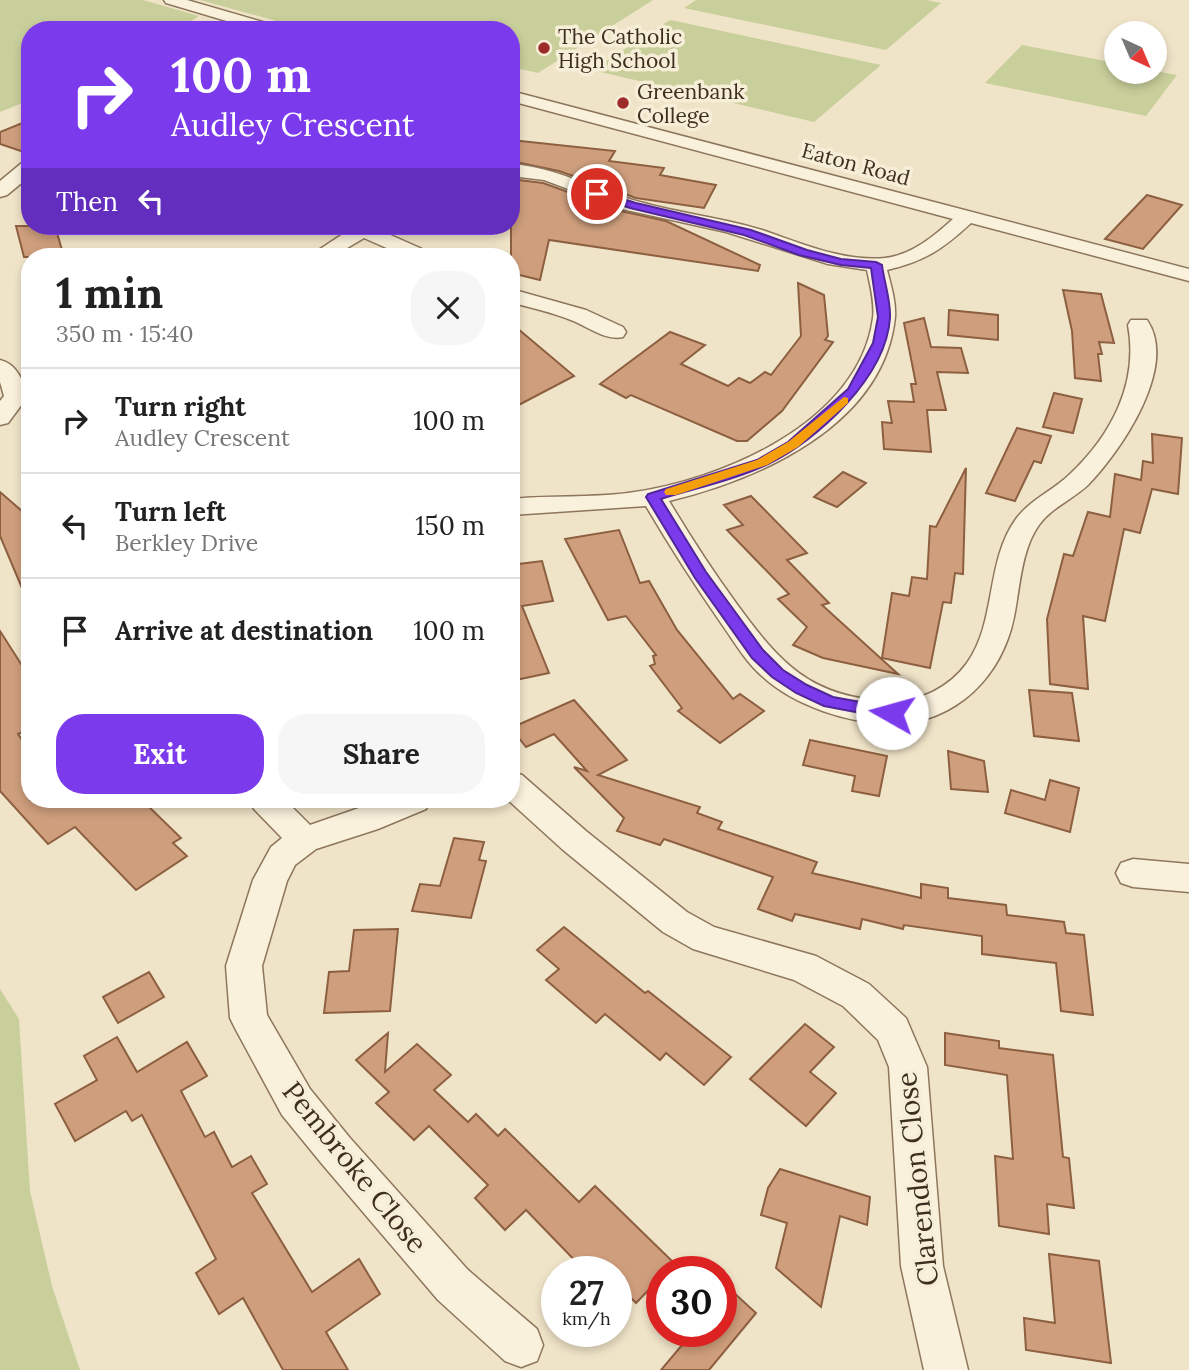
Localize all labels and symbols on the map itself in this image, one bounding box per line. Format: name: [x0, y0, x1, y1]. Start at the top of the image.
north arrow: [1104, 21, 1167, 84]
place label: The Catholic High School: [558, 23, 682, 74]
marker: The Catholic High School: [536, 40, 552, 56]
place label: Greenbank College: [637, 78, 745, 129]
marker: Greenbank College: [615, 95, 631, 111]
street label: Eaton Road: [799, 137, 913, 191]
pin: [567, 164, 627, 224]
position arrow: [855, 676, 929, 750]
street label: Clarendon Close: [888, 1070, 946, 1288]
street label: Pembroke Close: [275, 1074, 435, 1260]
speed limit sign: 30: [646, 1256, 737, 1347]

